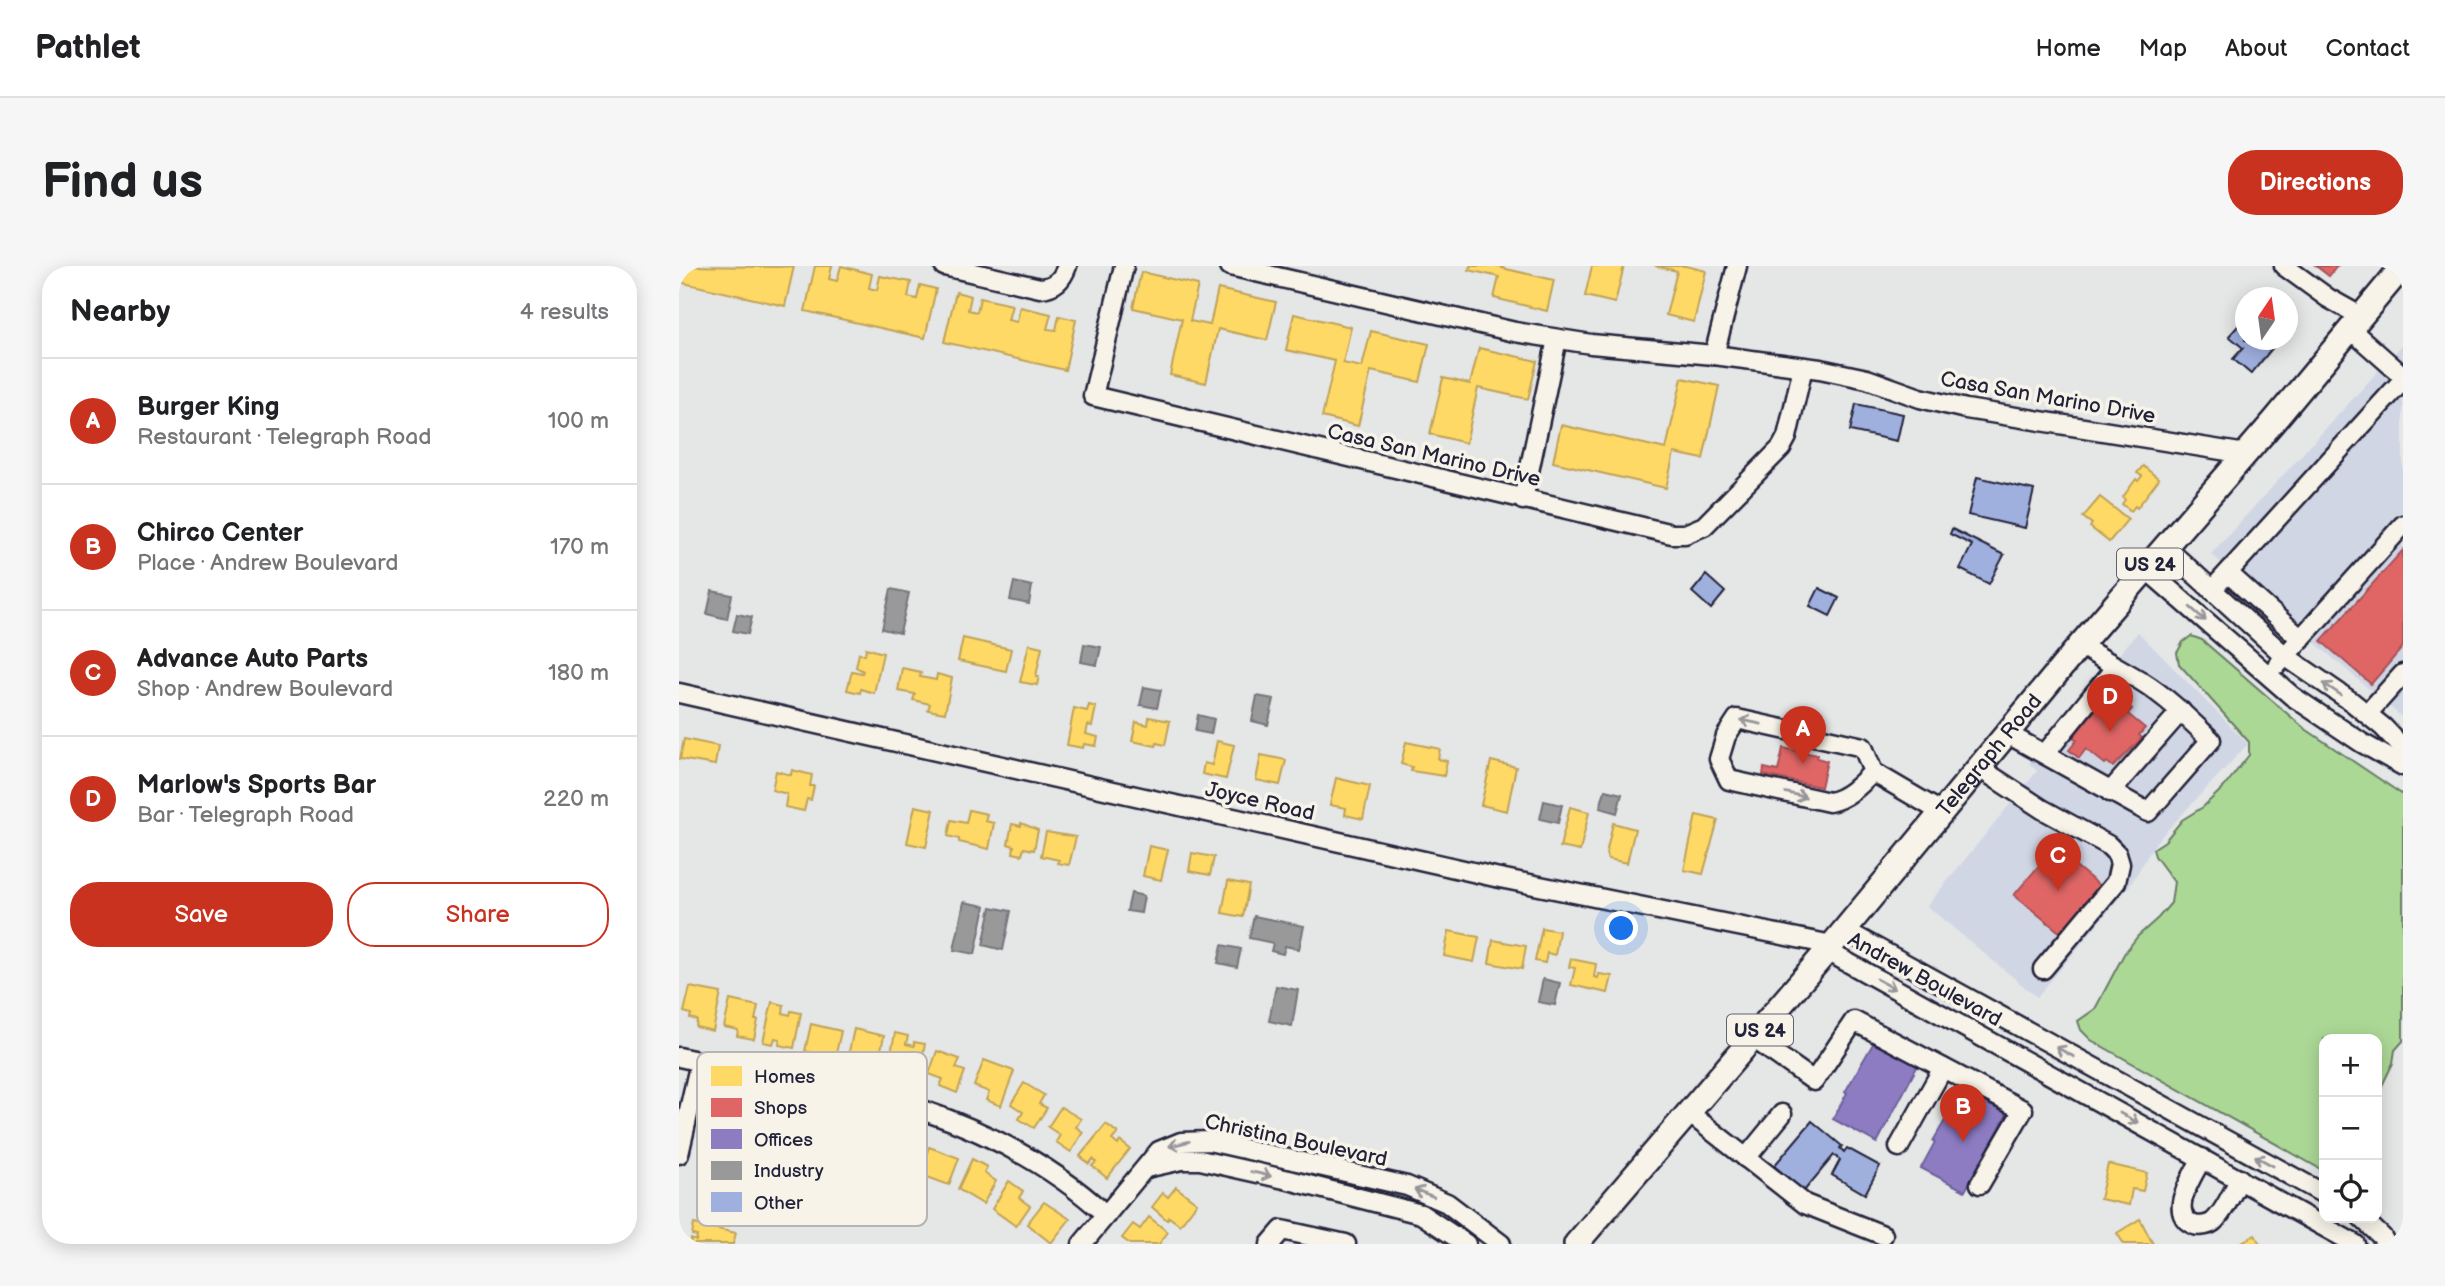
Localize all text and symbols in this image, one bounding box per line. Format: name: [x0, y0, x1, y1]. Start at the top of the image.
text: Pathlet: [35, 28, 140, 68]
text: Home: [2036, 34, 2101, 63]
text: Map: [2139, 34, 2187, 63]
text: About: [2225, 34, 2287, 63]
text: Contact: [2325, 34, 2410, 63]
button: Directions: [2228, 150, 2403, 215]
text: Find us: [42, 153, 203, 212]
north arrow: [2235, 287, 2298, 350]
text: Nearby: [70, 294, 170, 330]
text: 4 results: [520, 298, 609, 326]
street label: Casa San Marino Drive: [1939, 366, 2157, 429]
text: Burger King: [137, 392, 280, 423]
text: A: [86, 407, 100, 435]
text: 100 m: [548, 407, 609, 435]
street label: Casa San Marino Drive: [1325, 419, 1543, 492]
text: Restaurant · Telegraph Road: [137, 423, 431, 451]
text: Chirco Center: [137, 518, 303, 549]
text: B: [85, 533, 101, 561]
text: 170 m: [550, 533, 609, 561]
road number: US 24: [2117, 548, 2183, 580]
text: Place · Andrew Boulevard: [137, 549, 398, 577]
one-way arrow: [2189, 606, 2207, 622]
text: Advance Auto Parts: [137, 644, 368, 675]
text: C: [85, 659, 101, 687]
text: 180 m: [548, 659, 609, 687]
pin: D: [2087, 674, 2133, 732]
text: Shop · Andrew Boulevard: [137, 675, 393, 703]
one-way arrow: [2323, 681, 2342, 696]
street label: Telegraph Road: [1931, 689, 2047, 822]
pin: A: [1780, 706, 1826, 764]
one-way arrow: [1740, 715, 1763, 729]
text: Marlow's Sports Bar: [137, 770, 376, 801]
street label: Joyce Road: [1203, 777, 1317, 826]
text: D: [85, 785, 101, 813]
text: 220 m: [543, 785, 609, 813]
one-way arrow: [1784, 789, 1807, 802]
text: Bar · Telegraph Road: [137, 801, 354, 829]
pin: C: [2035, 833, 2081, 891]
button: Save: [70, 882, 333, 947]
button: Share: [347, 882, 609, 947]
your location: [1604, 911, 1638, 945]
street label: Andrew Boulevard: [1844, 927, 2006, 1032]
one-way arrow: [1876, 977, 1896, 991]
road number: US 24: [1727, 1014, 1793, 1045]
map controls: [2319, 1034, 2382, 1223]
button: +: [2319, 1034, 2382, 1097]
one-way arrow: [2055, 1045, 2076, 1058]
legend: [697, 1052, 927, 1226]
text: Homes: [754, 1066, 815, 1089]
pin: B: [1940, 1084, 1986, 1142]
text: Shops: [754, 1097, 807, 1120]
button: −: [2319, 1097, 2382, 1160]
street label: Christina Boulevard: [1202, 1109, 1389, 1172]
one-way arrow: [2118, 1111, 2138, 1125]
text: Offices: [754, 1129, 813, 1152]
one-way arrow: [1168, 1138, 1191, 1151]
one-way arrow: [2255, 1154, 2275, 1168]
text: Industry: [754, 1160, 824, 1183]
button: locate: [2319, 1160, 2382, 1223]
one-way arrow: [1249, 1167, 1272, 1181]
one-way arrow: [1414, 1185, 1436, 1198]
text: Other: [754, 1192, 804, 1215]

